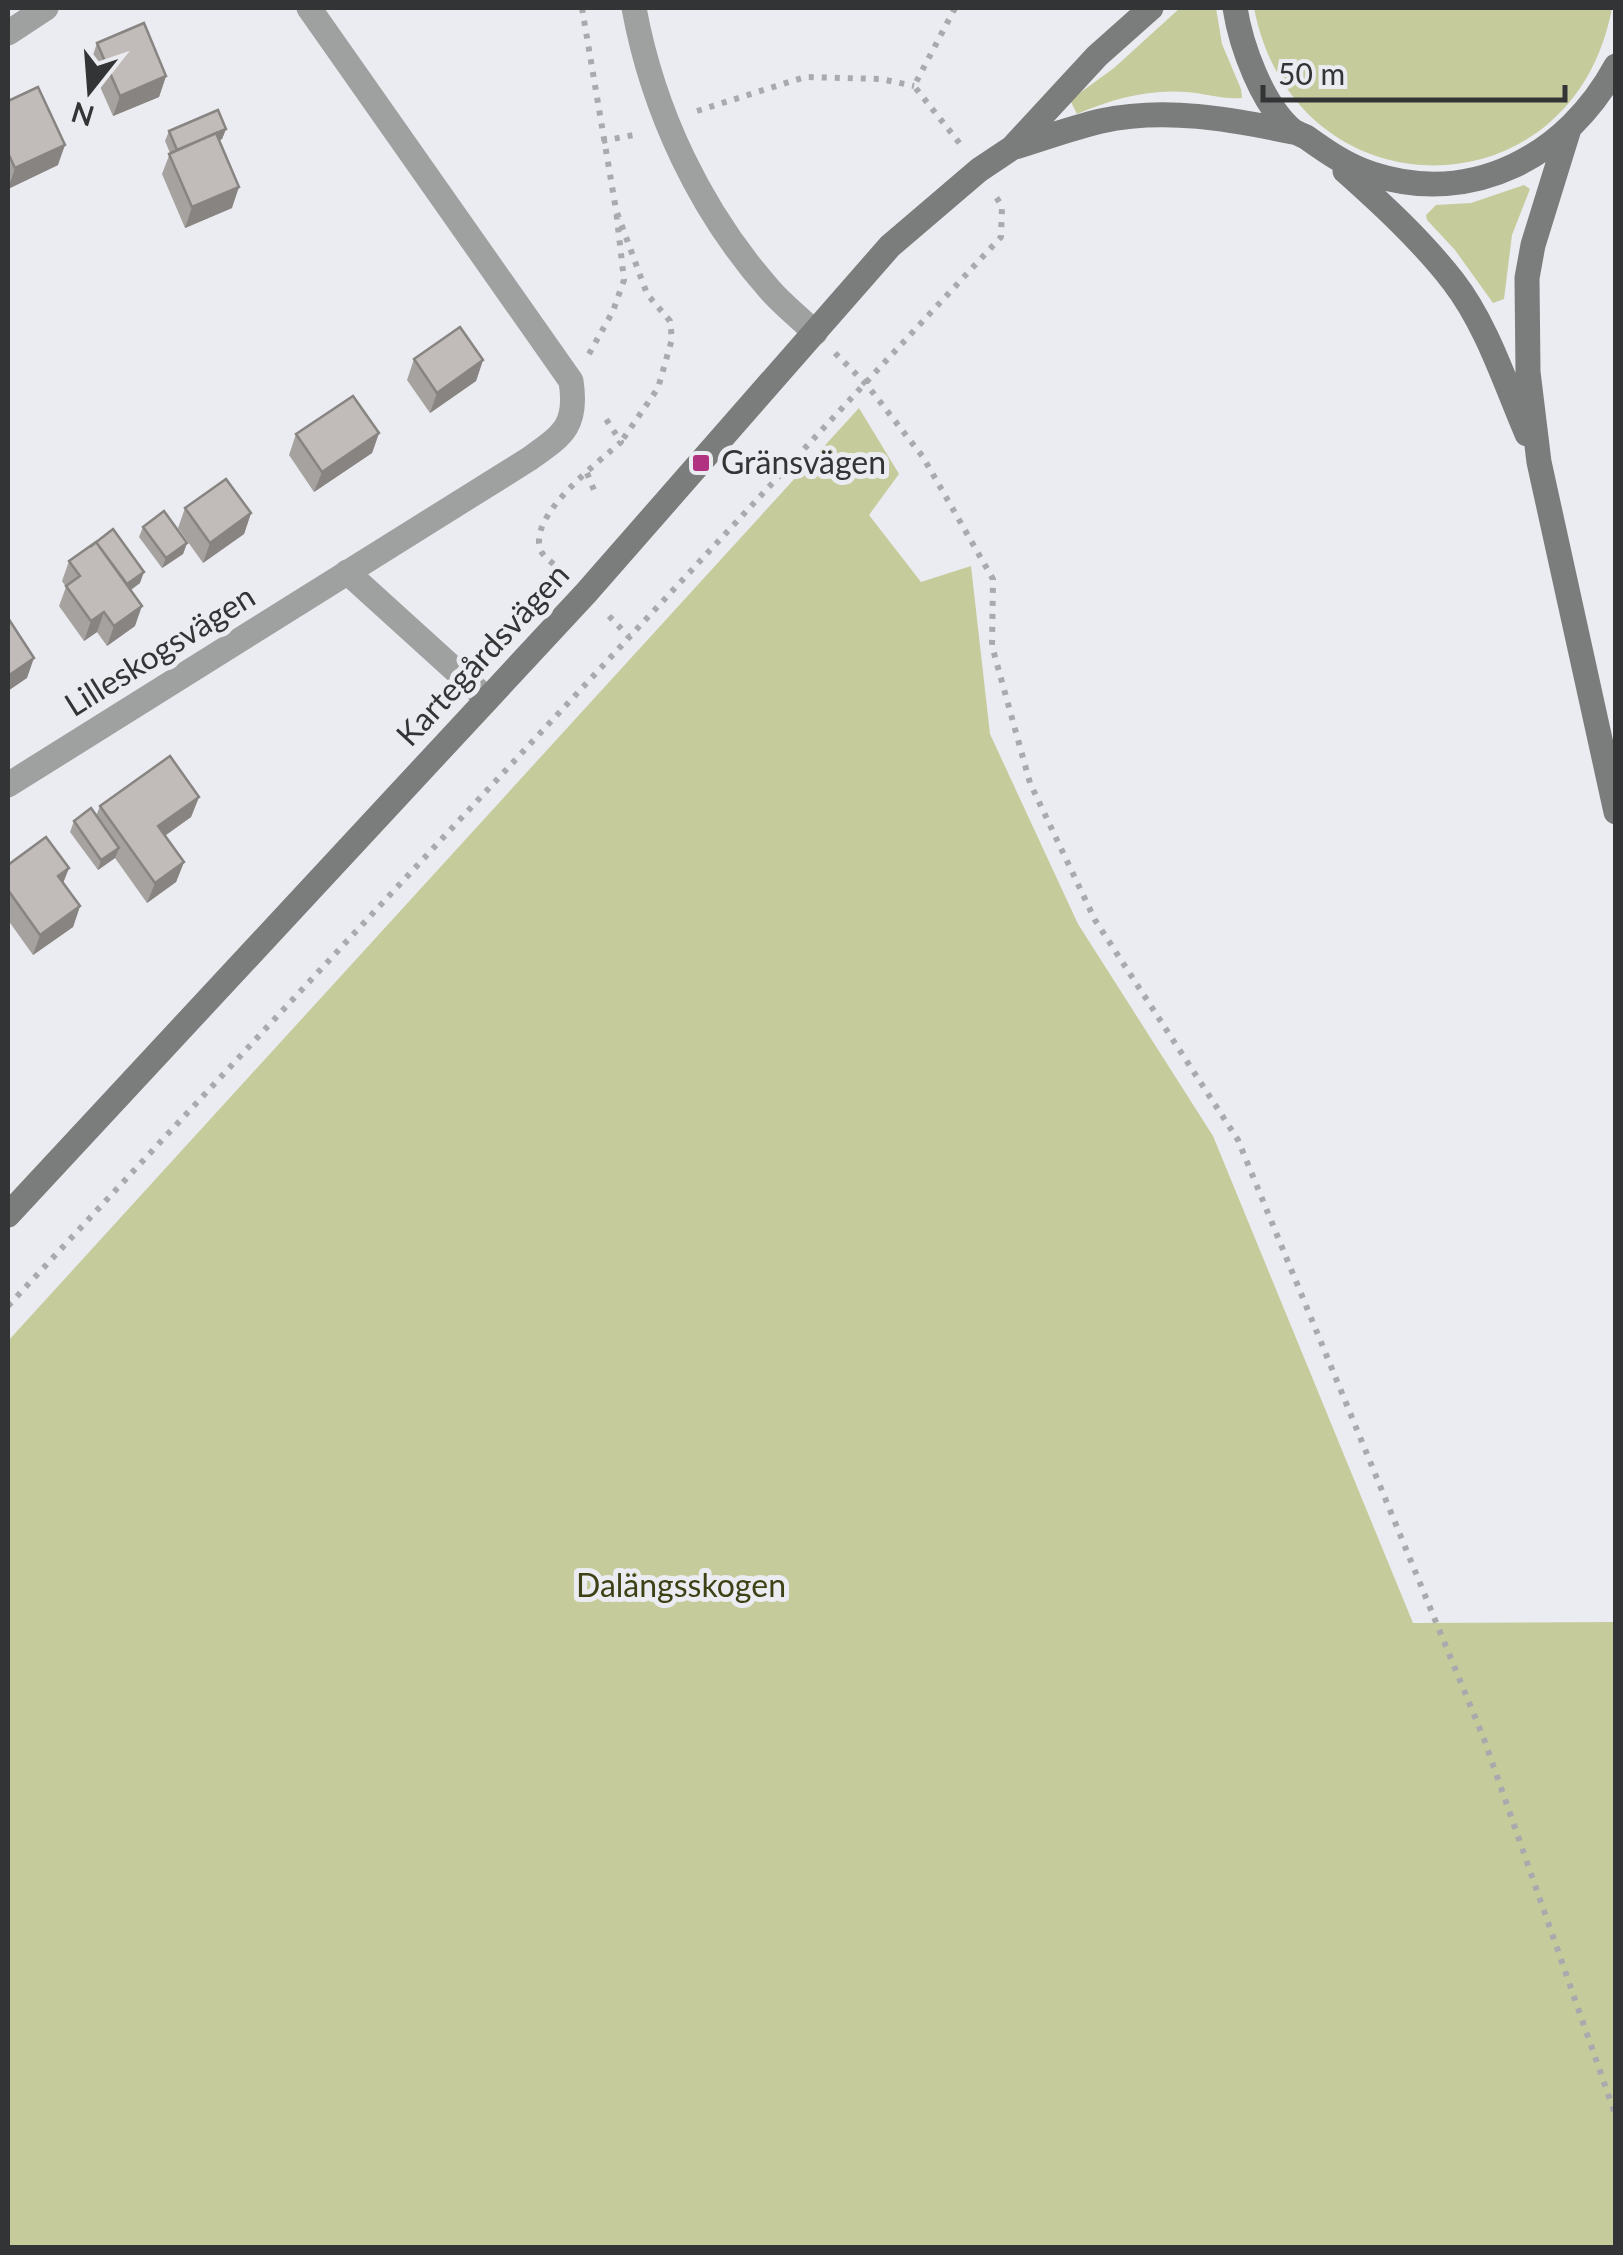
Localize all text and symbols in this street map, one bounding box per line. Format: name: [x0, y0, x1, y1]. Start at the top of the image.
north arrow: [40, 40, 140, 140]
scale bar: [1263, 40, 1566, 102]
text: 50 m: [1278, 55, 1345, 91]
text: N: [67, 95, 98, 134]
place label: Gränsvägen: [721, 442, 886, 481]
marker: Gränsvägen: [690, 452, 712, 474]
street label: Kartegårdsvägen: [387, 555, 576, 753]
street label: Lilleskogsvägen: [57, 576, 261, 724]
park label: Dalängsskogen: [576, 1565, 786, 1604]

